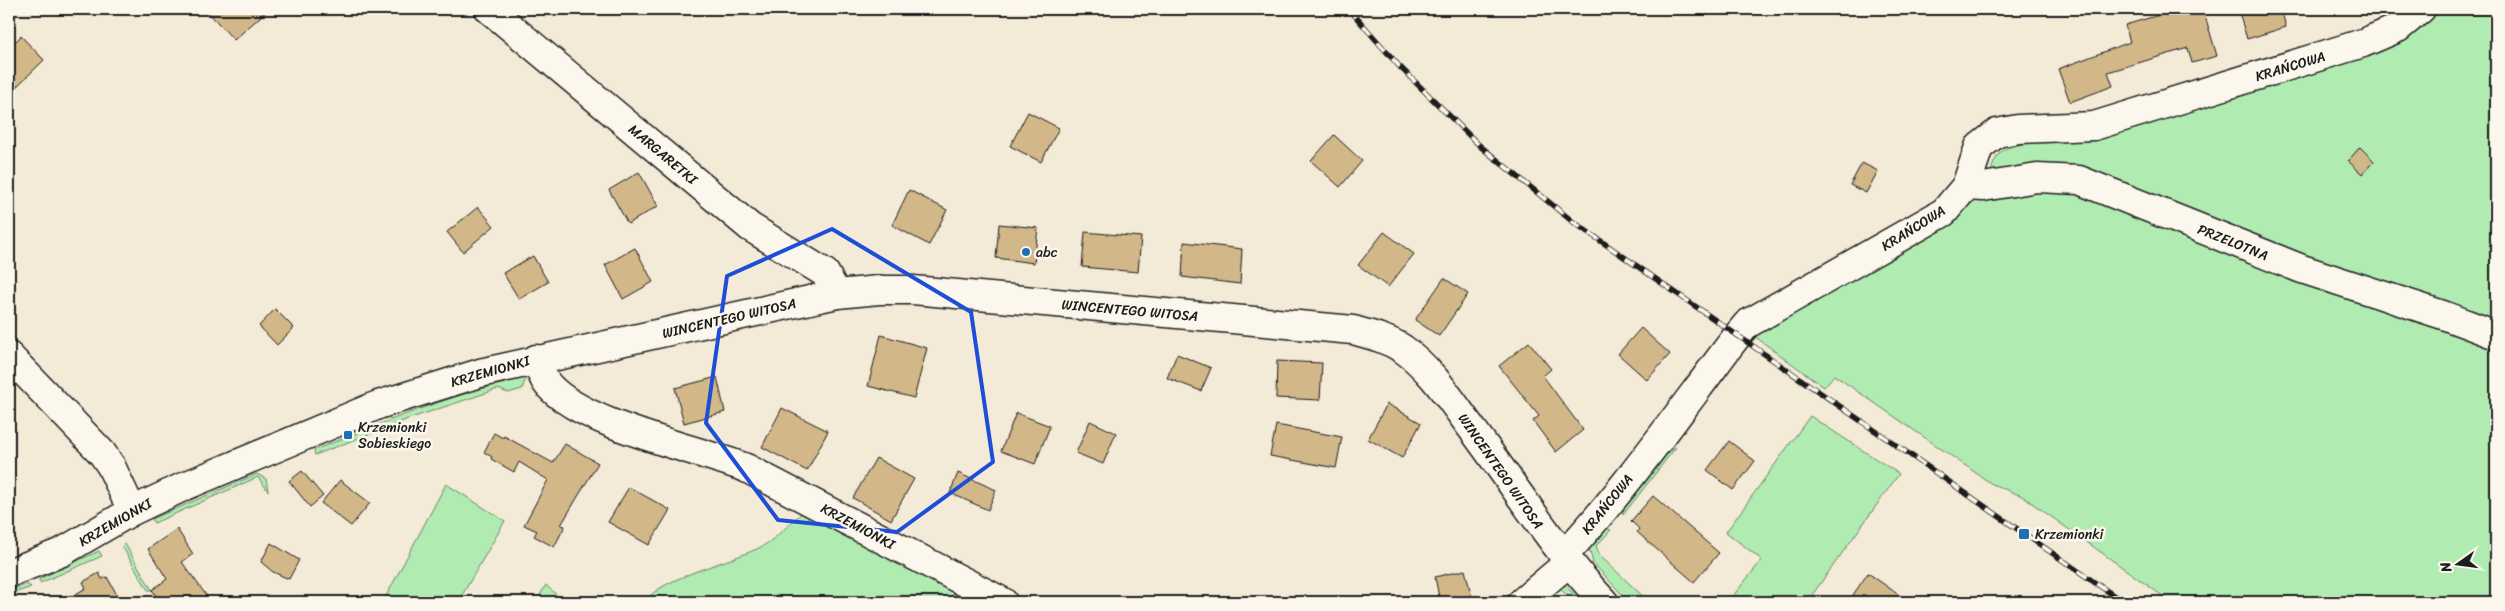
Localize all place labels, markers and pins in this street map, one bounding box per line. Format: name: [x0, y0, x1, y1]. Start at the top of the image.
place label: abc: [1036, 240, 1058, 265]
marker: abc: [1020, 246, 1032, 258]
place label: Krzemionki Sobieskiego: [358, 415, 431, 456]
marker: Krzemionki Sobieskiego: [342, 429, 354, 441]
place label: Krzemionki: [2035, 522, 2105, 547]
marker: Krzemionki: [2017, 527, 2031, 541]

